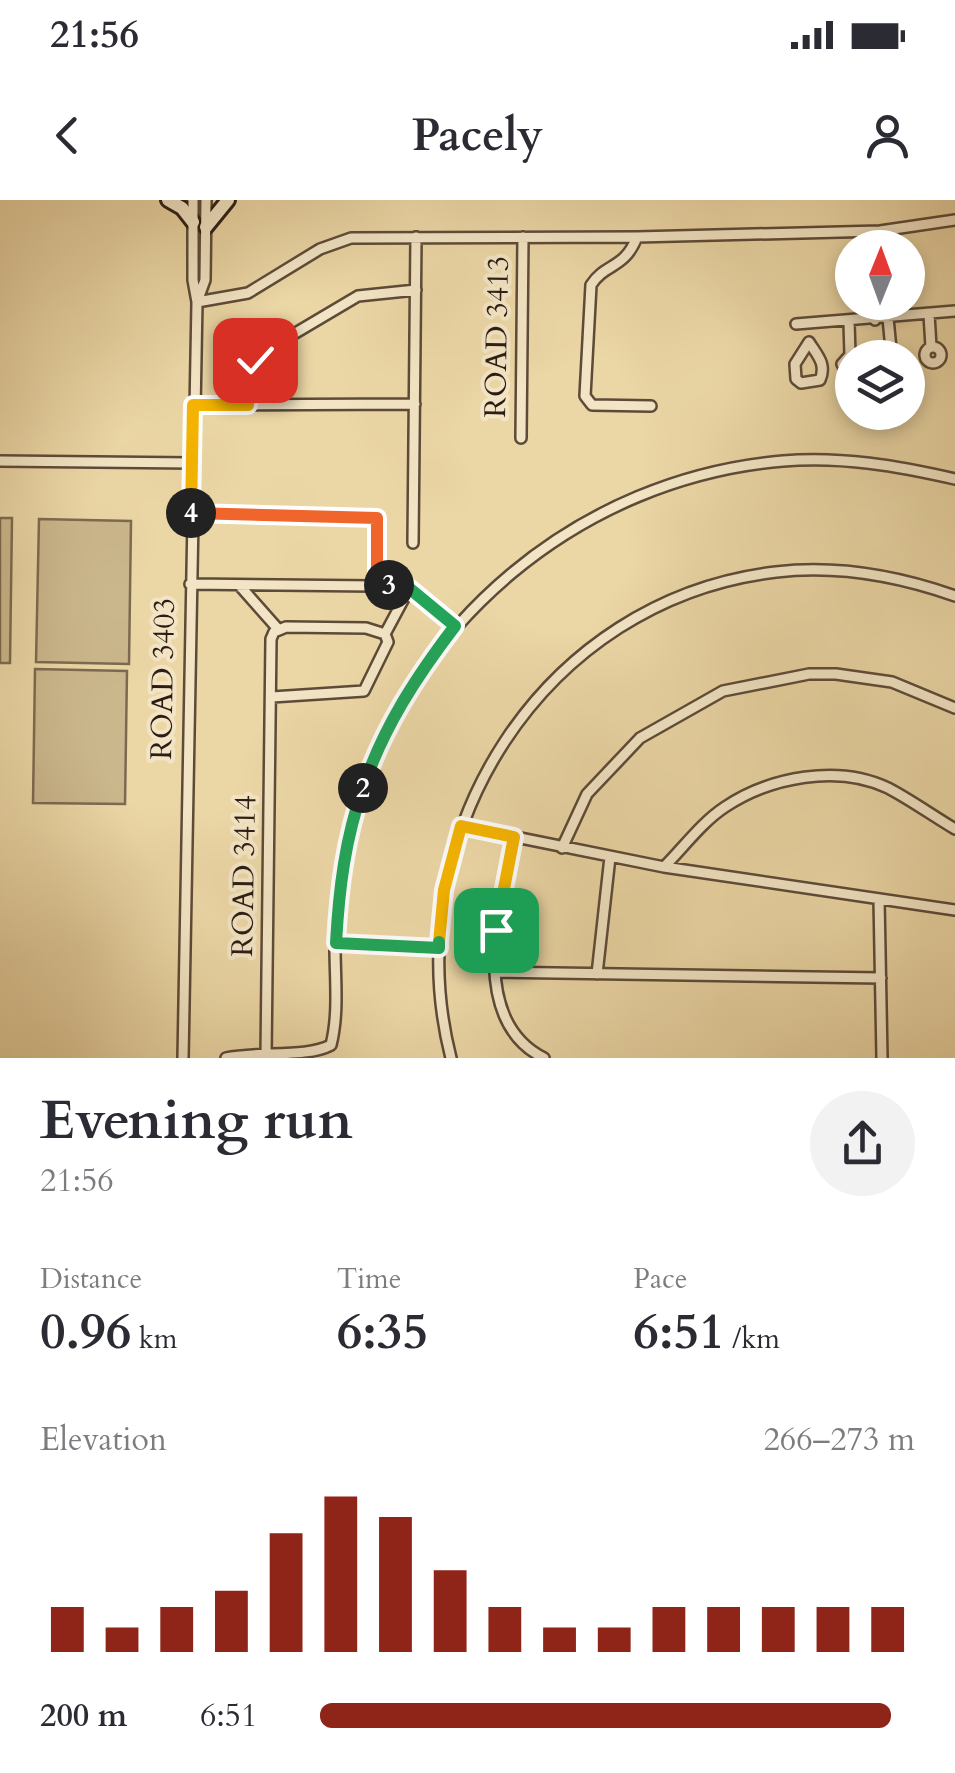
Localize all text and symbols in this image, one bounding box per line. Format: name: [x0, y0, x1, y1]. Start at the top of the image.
text: 21:56: [50, 9, 139, 61]
text: Pacely: [412, 105, 543, 166]
icon: back: [40, 108, 95, 163]
icon: person: [860, 108, 915, 163]
north arrow: [835, 230, 925, 320]
map controls: [835, 230, 925, 430]
street label: ROAD 3413: [475, 256, 519, 418]
pin: [213, 318, 298, 403]
icon: check: [228, 333, 283, 388]
button: layers: [835, 340, 925, 430]
pin: 4: [166, 488, 216, 538]
text: 4: [184, 494, 198, 532]
pin: 3: [364, 560, 414, 610]
text: 3: [382, 566, 396, 604]
street label: ROAD 3403: [141, 598, 185, 760]
pin: 2: [338, 763, 388, 813]
text: 2: [356, 769, 370, 807]
street label: ROAD 3414: [222, 795, 266, 957]
pin: [454, 888, 539, 973]
icon: arrive: [469, 903, 524, 958]
text: Evening run: [40, 1084, 353, 1158]
button: share: [810, 1091, 915, 1196]
text: 21:56: [40, 1159, 114, 1203]
text: Distance: [40, 1260, 142, 1298]
text: Time: [337, 1260, 401, 1298]
text: Pace: [633, 1260, 687, 1298]
text: 0.96: [40, 1298, 131, 1366]
text: 6:35: [337, 1298, 428, 1366]
text: 6:51: [633, 1298, 725, 1366]
text: km: [131, 1320, 178, 1358]
text: /km: [725, 1320, 780, 1358]
text: Elevation: [40, 1418, 167, 1462]
text: 266–273 m: [763, 1418, 915, 1462]
text: 200 m: [40, 1694, 127, 1738]
text: 6:51: [200, 1694, 257, 1738]

